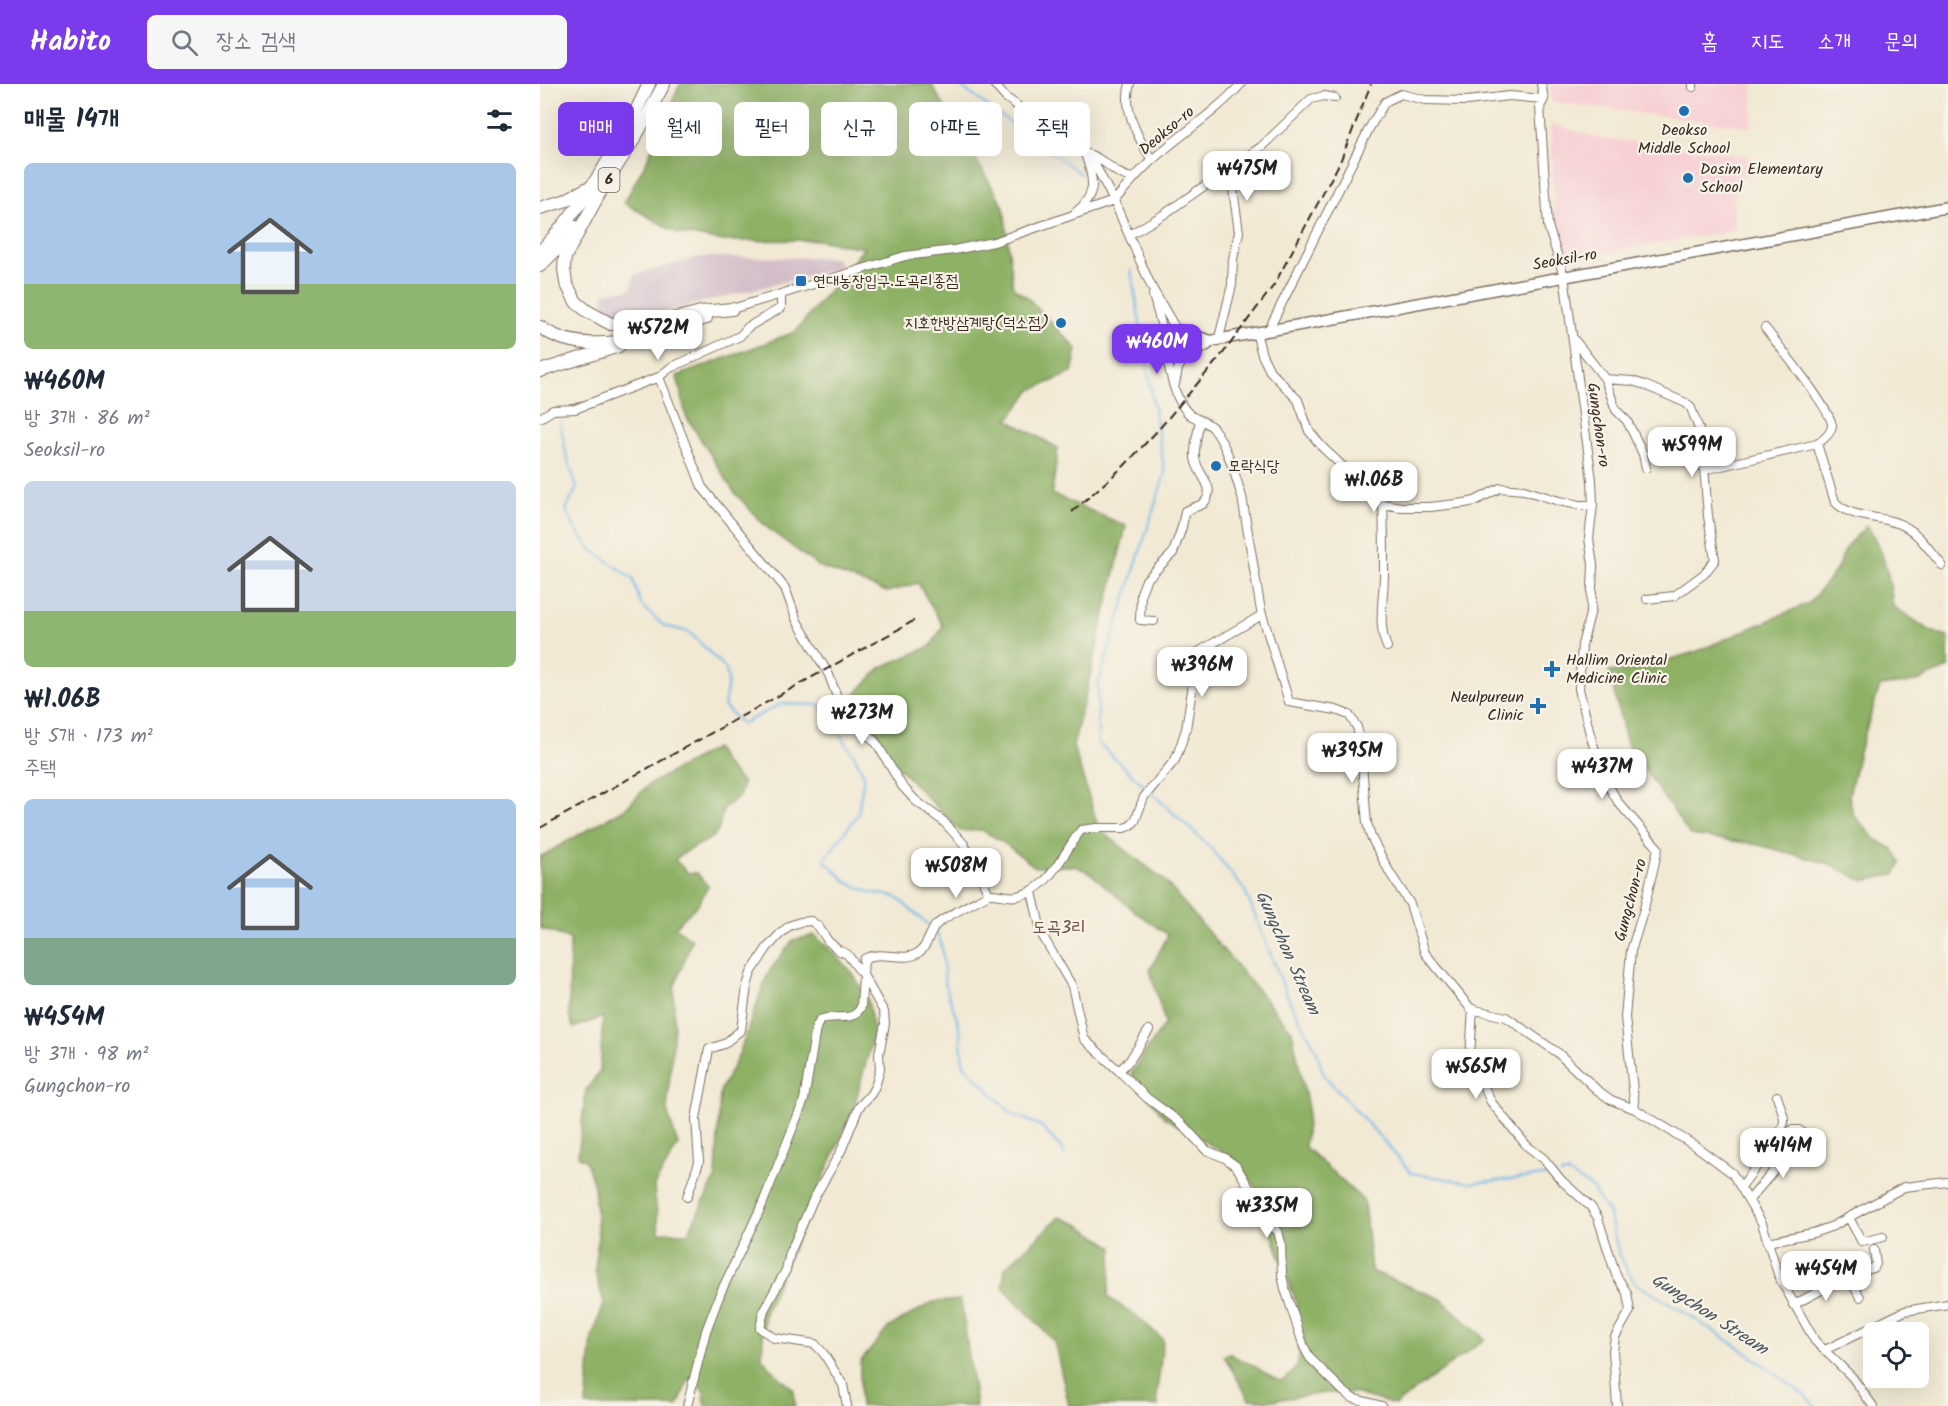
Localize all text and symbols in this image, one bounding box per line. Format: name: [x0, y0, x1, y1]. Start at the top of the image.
search box: [147, 15, 567, 69]
text: Habito: [30, 20, 111, 65]
text: 장소 검색: [216, 25, 296, 60]
icon: search: [168, 26, 201, 59]
text: 홈: [1701, 26, 1718, 59]
text: 지도: [1751, 26, 1784, 59]
text: 소개: [1817, 26, 1851, 59]
text: 문의: [1884, 26, 1918, 59]
text: 매물 14개: [24, 99, 119, 141]
street label: Deokso-ro: [1134, 100, 1200, 162]
chip: 매매: [558, 102, 634, 156]
chip: 월세: [646, 102, 722, 156]
chip: 필터: [734, 102, 809, 156]
chip: 신규: [821, 102, 897, 156]
chip: 아파트: [909, 102, 1002, 156]
chip: 주택: [1014, 102, 1090, 156]
icon: filters: [483, 104, 516, 137]
marker: Deokso Middle School: [1677, 104, 1691, 118]
place label: Deokso Middle School: [1638, 118, 1730, 161]
pin: ₩475M: [1205, 151, 1289, 202]
text: ₩475M: [1217, 154, 1277, 186]
place label: Dosim Elementary School: [1700, 157, 1823, 200]
road number: 6: [598, 168, 620, 192]
marker: Dosim Elementary School: [1681, 171, 1695, 185]
icon: home: [216, 202, 324, 310]
street label: Seoksil-ro: [1531, 242, 1599, 278]
place label: 연대농장입구.도곡리종점: [813, 269, 959, 294]
marker: 연대농장입구.도곡리종점: [794, 274, 808, 288]
pin: ₩572M: [616, 310, 700, 361]
place label: 지호한방삼계탕(덕소점): [904, 311, 1049, 336]
text: ₩572M: [627, 313, 689, 345]
marker: 지호한방삼계탕(덕소점): [1054, 316, 1068, 330]
pin: ₩460M: [1115, 324, 1199, 375]
text: ₩460M: [1126, 327, 1188, 359]
text: ₩460M: [24, 361, 105, 403]
street label: Gungchon-ro: [1580, 381, 1616, 469]
text: 방 3개 · 86 m²: [24, 403, 150, 435]
pin: ₩599M: [1650, 427, 1734, 478]
text: ₩599M: [1662, 430, 1722, 462]
text: Seoksil-ro: [24, 435, 105, 467]
place label: 모락식당: [1228, 454, 1280, 479]
marker: 모락식당: [1209, 459, 1223, 473]
pin: ₩1.06B: [1325, 462, 1423, 513]
text: ₩1.06B: [1344, 465, 1404, 497]
icon: home: [216, 520, 324, 628]
pin: ₩396M: [1160, 647, 1244, 698]
place label: Hallim Oriental Medicine Clinic: [1566, 648, 1667, 691]
text: ₩396M: [1171, 650, 1233, 682]
marker: Hallim Oriental Medicine Clinic: [1543, 660, 1561, 678]
text: ₩1.06B: [24, 679, 101, 721]
place label: Neulpureun Clinic: [1450, 685, 1524, 728]
pin: ₩273M: [820, 695, 904, 746]
marker: Neulpureun Clinic: [1529, 697, 1547, 715]
text: ₩273M: [831, 698, 893, 730]
text: 방 5개 · 173 m²: [24, 721, 153, 753]
pin: ₩395M: [1310, 733, 1394, 784]
text: ₩395M: [1321, 736, 1383, 768]
pin: ₩437M: [1560, 749, 1644, 800]
text: ₩437M: [1571, 752, 1633, 784]
text: 주택: [24, 753, 56, 785]
icon: home: [216, 838, 324, 946]
pin: ₩508M: [914, 848, 998, 899]
text: ₩508M: [925, 851, 987, 883]
street label: Gungchon-ro: [1608, 856, 1654, 944]
water label: Gungchon Stream: [1247, 886, 1328, 1022]
district label: 도곡3리: [1032, 914, 1086, 943]
text: ₩454M: [24, 997, 105, 1039]
text: 방 3개 · 98 m²: [24, 1039, 148, 1071]
pin: ₩565M: [1434, 1049, 1518, 1100]
text: ₩565M: [1445, 1052, 1507, 1084]
text: Gungchon-ro: [24, 1071, 130, 1103]
pin: ₩414M: [1741, 1128, 1825, 1179]
text: ₩414M: [1754, 1131, 1812, 1163]
pin: ₩335M: [1225, 1188, 1309, 1239]
text: ₩335M: [1236, 1191, 1298, 1223]
pin: ₩454M: [1784, 1251, 1868, 1302]
text: ₩454M: [1795, 1254, 1857, 1286]
water label: Gungchon Stream: [1645, 1266, 1774, 1364]
map controls: [1863, 1322, 1929, 1388]
button: locate: [1863, 1322, 1929, 1388]

